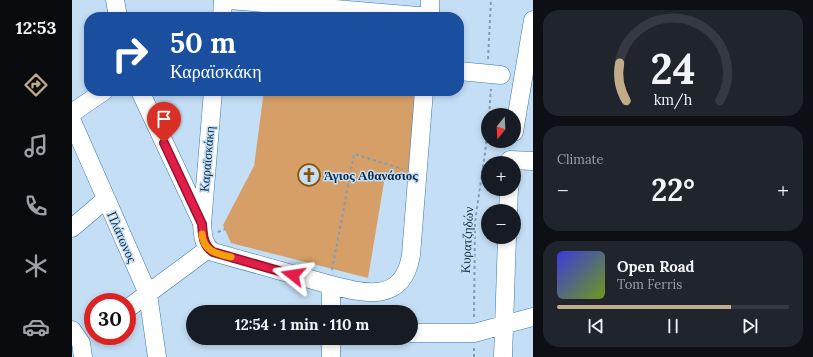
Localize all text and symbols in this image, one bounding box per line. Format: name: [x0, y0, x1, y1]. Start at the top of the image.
text: 12:53: [15, 16, 57, 39]
text: 50 m: [170, 25, 236, 61]
icon: right: [104, 28, 156, 80]
text: 24: [651, 42, 695, 95]
text: Καραϊσκάκη: [170, 60, 262, 83]
icon: directions: [22, 71, 50, 99]
text: km/h: [654, 90, 693, 109]
pin: [147, 102, 181, 143]
icon: arrive: [153, 108, 175, 130]
north arrow: [481, 108, 521, 148]
map controls: [481, 108, 521, 244]
street label: Καραϊσκάκη: [196, 125, 218, 193]
icon: music: [22, 132, 50, 160]
text: Climate: [557, 151, 604, 168]
button: +: [481, 156, 521, 196]
church icon: Άγιος Αθανάσιος: [296, 162, 322, 188]
place label: Άγιος Αθανάσιος: [324, 167, 418, 184]
text: 22°: [651, 171, 695, 209]
text: −: [557, 176, 569, 204]
text: +: [777, 176, 789, 204]
icon: phone: [22, 192, 50, 220]
button: −: [481, 204, 521, 244]
street label: Κυρατζηδών: [457, 206, 477, 274]
street label: Πλάτωνος: [103, 209, 141, 266]
icon: climate: [22, 252, 50, 280]
position arrow: [272, 254, 314, 296]
text: Open Road: [617, 257, 695, 276]
text: Tom Ferris: [617, 276, 682, 293]
speed limit sign: 30: [84, 293, 136, 345]
icon: car: [22, 313, 50, 341]
text: 12:54 · 1 min · 110 m: [235, 315, 369, 334]
icon: previous: [585, 315, 607, 337]
icon: pause: [662, 315, 684, 337]
icon: next: [739, 315, 761, 337]

